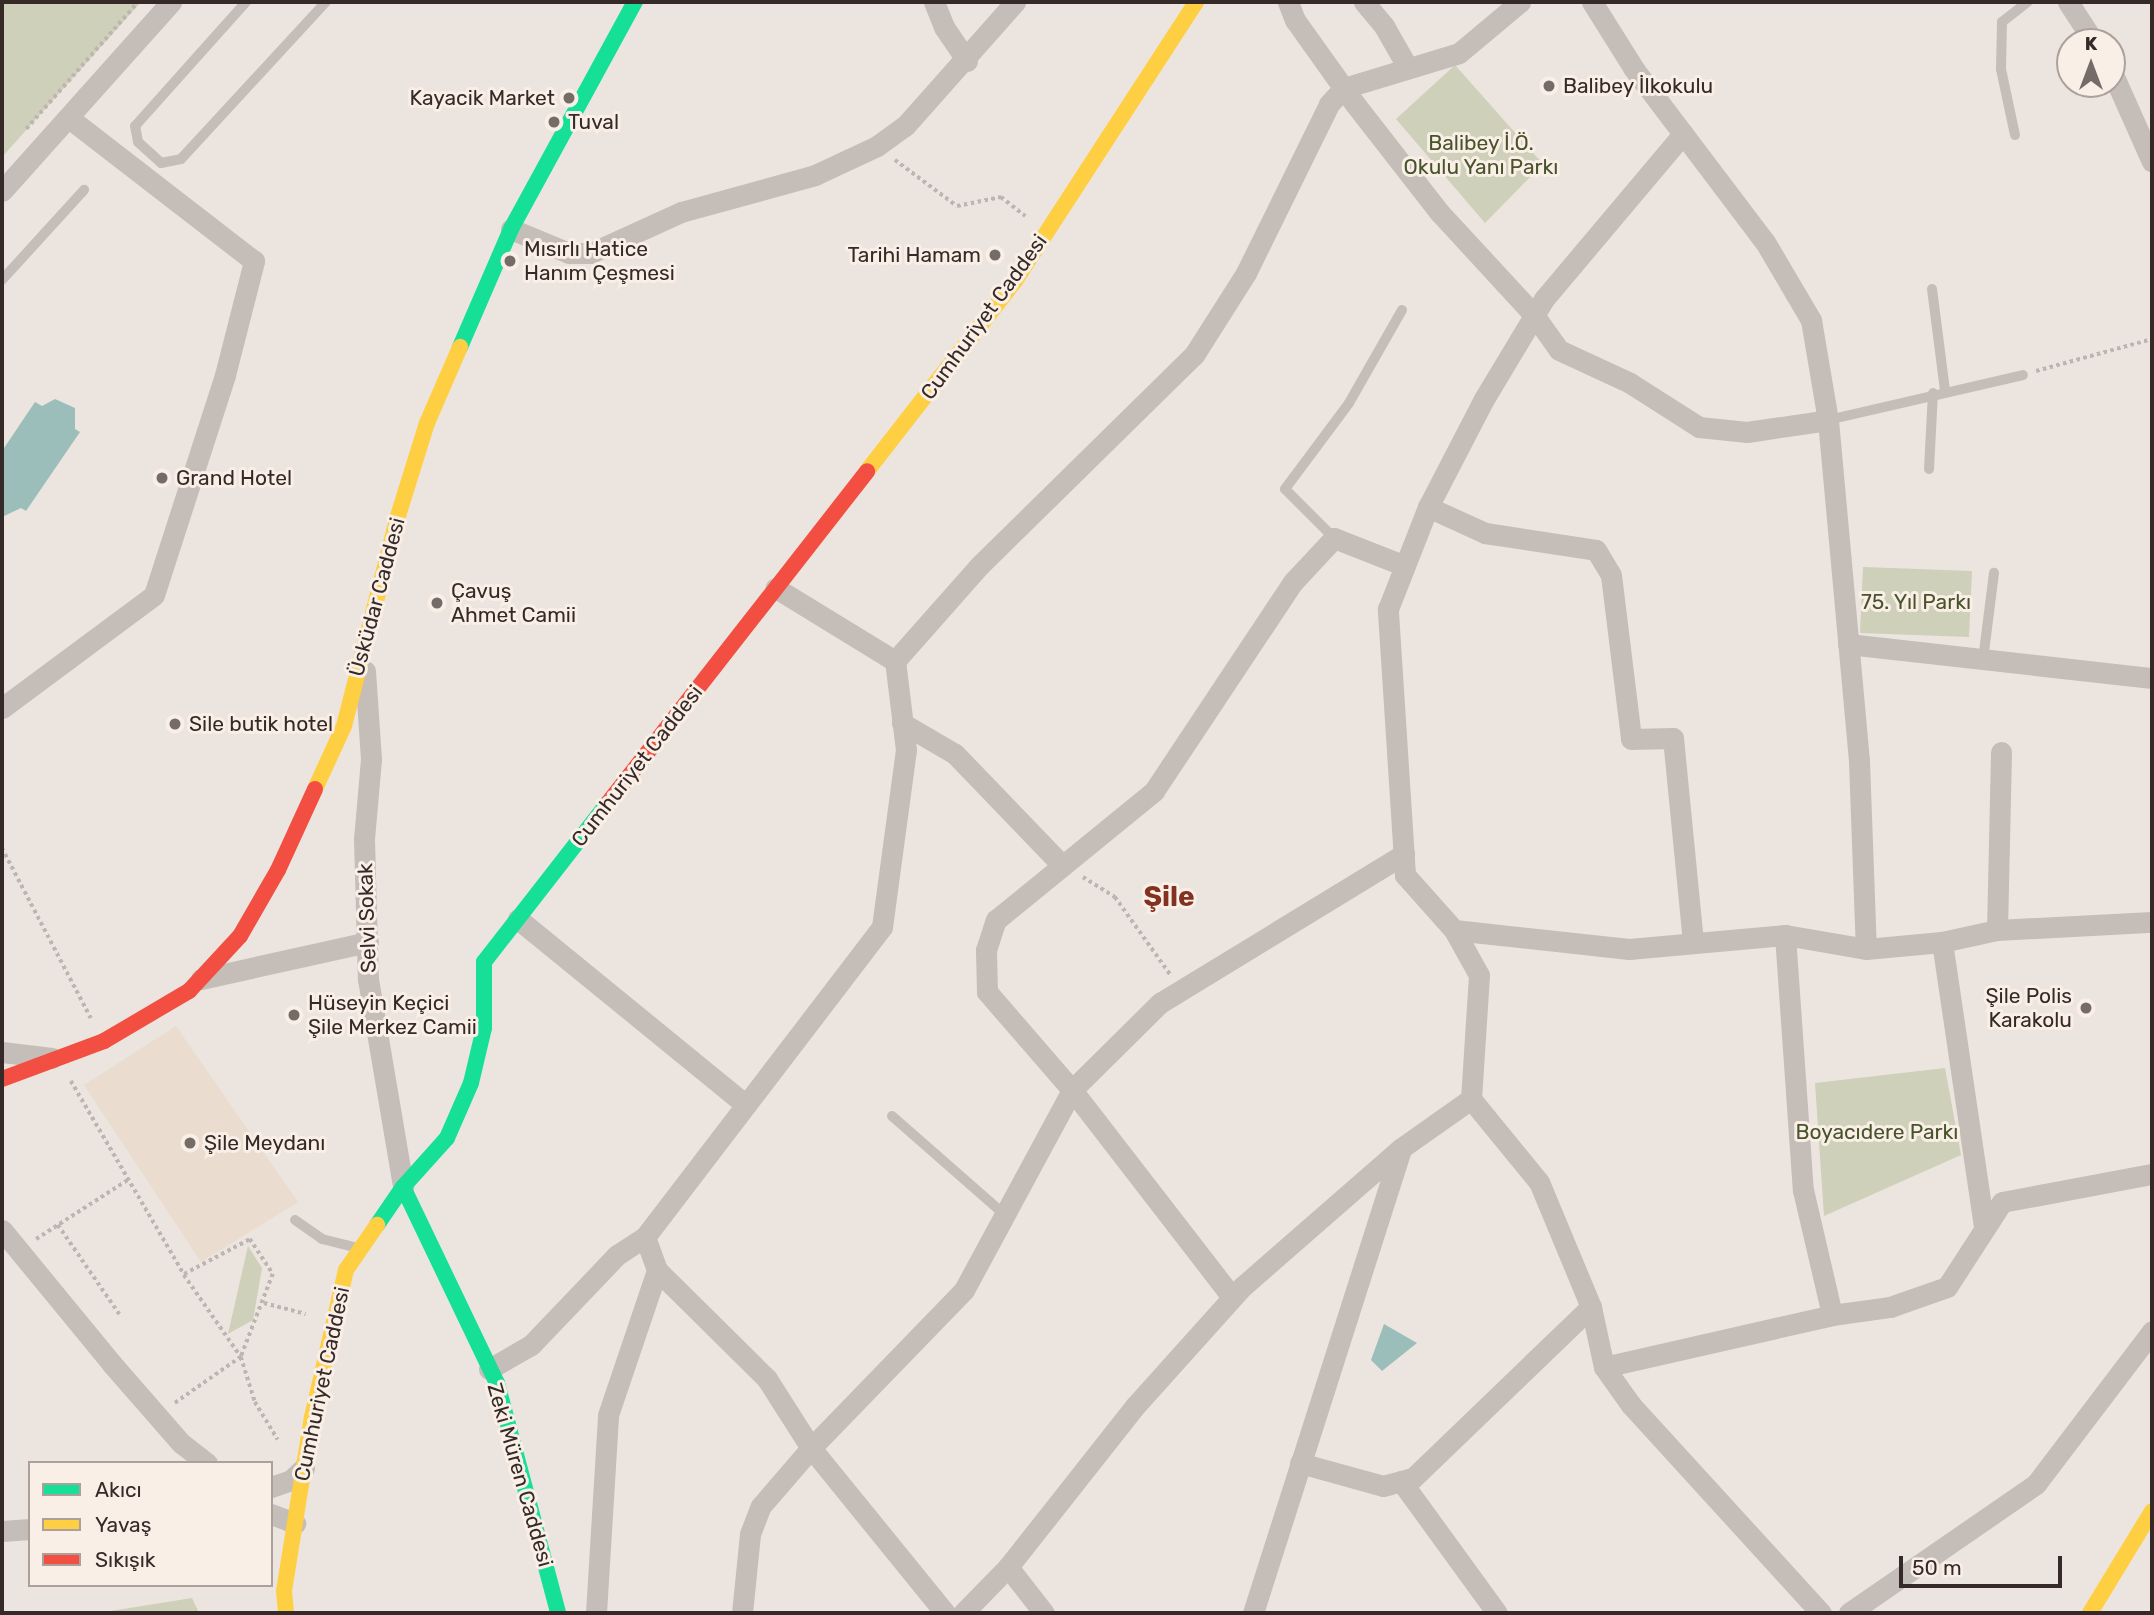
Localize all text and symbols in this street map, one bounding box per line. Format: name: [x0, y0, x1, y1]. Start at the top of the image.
north arrow: [2056, 28, 2126, 98]
text: K: [2085, 32, 2097, 55]
place label: Balibey İlkokulu: [1563, 73, 1714, 99]
marker: Balibey İlkokulu: [1541, 78, 1557, 94]
place label: Kayacik Market: [409, 85, 555, 111]
marker: Kayacik Market: [561, 90, 577, 106]
place label: Tuval: [568, 109, 619, 135]
marker: Tuval: [546, 114, 562, 130]
park label: Balibey İ.Ö. Okulu Yanı Parkı: [1403, 130, 1559, 180]
street label: Cumhuriyet Caddesi: [916, 229, 1052, 405]
place label: Mısırlı Hatice Hanım Çeşmesi: [524, 236, 675, 286]
place label: Tarihi Hamam: [848, 242, 981, 268]
marker: Tarihi Hamam: [987, 247, 1003, 263]
marker: Mısırlı Hatice Hanım Çeşmesi: [502, 253, 518, 269]
place label: Grand Hotel: [176, 465, 292, 491]
marker: Grand Hotel: [154, 470, 170, 486]
street label: Üsküdar Caddesi: [344, 514, 410, 680]
place label: Çavuş Ahmet Camii: [451, 578, 576, 628]
park label: 75. Yıl Parkı: [1861, 589, 1971, 615]
marker: Çavuş Ahmet Camii: [429, 595, 445, 611]
street label: Cumhuriyet Caddesi: [566, 680, 708, 852]
place label: Sile butik hotel: [189, 711, 333, 737]
marker: Sile butik hotel: [167, 716, 183, 732]
street label: Selvi Sokak: [352, 863, 382, 973]
district label: Şile: [1143, 880, 1195, 914]
place label: Şile Polis Karakolu: [1986, 983, 2072, 1033]
place label: Hüseyin Keçici Şile Merkez Camii: [308, 990, 477, 1040]
marker: Şile Polis Karakolu: [2078, 1000, 2094, 1016]
marker: Hüseyin Keçici Şile Merkez Camii: [286, 1007, 302, 1023]
park label: Boyacıdere Parkı: [1796, 1119, 1958, 1145]
place label: Şile Meydanı: [204, 1130, 325, 1156]
marker: Şile Meydanı: [182, 1135, 198, 1151]
street label: Cumhuriyet Caddesi: [289, 1284, 355, 1484]
street label: Zeki Müren Caddesi: [482, 1380, 558, 1570]
legend: [28, 1461, 273, 1587]
text: Akıcı: [95, 1477, 142, 1502]
text: Yavaş: [95, 1512, 151, 1537]
scale bar: [1902, 1542, 2065, 1586]
text: Sıkışık: [95, 1547, 156, 1572]
text: 50 m: [1912, 1555, 1962, 1580]

